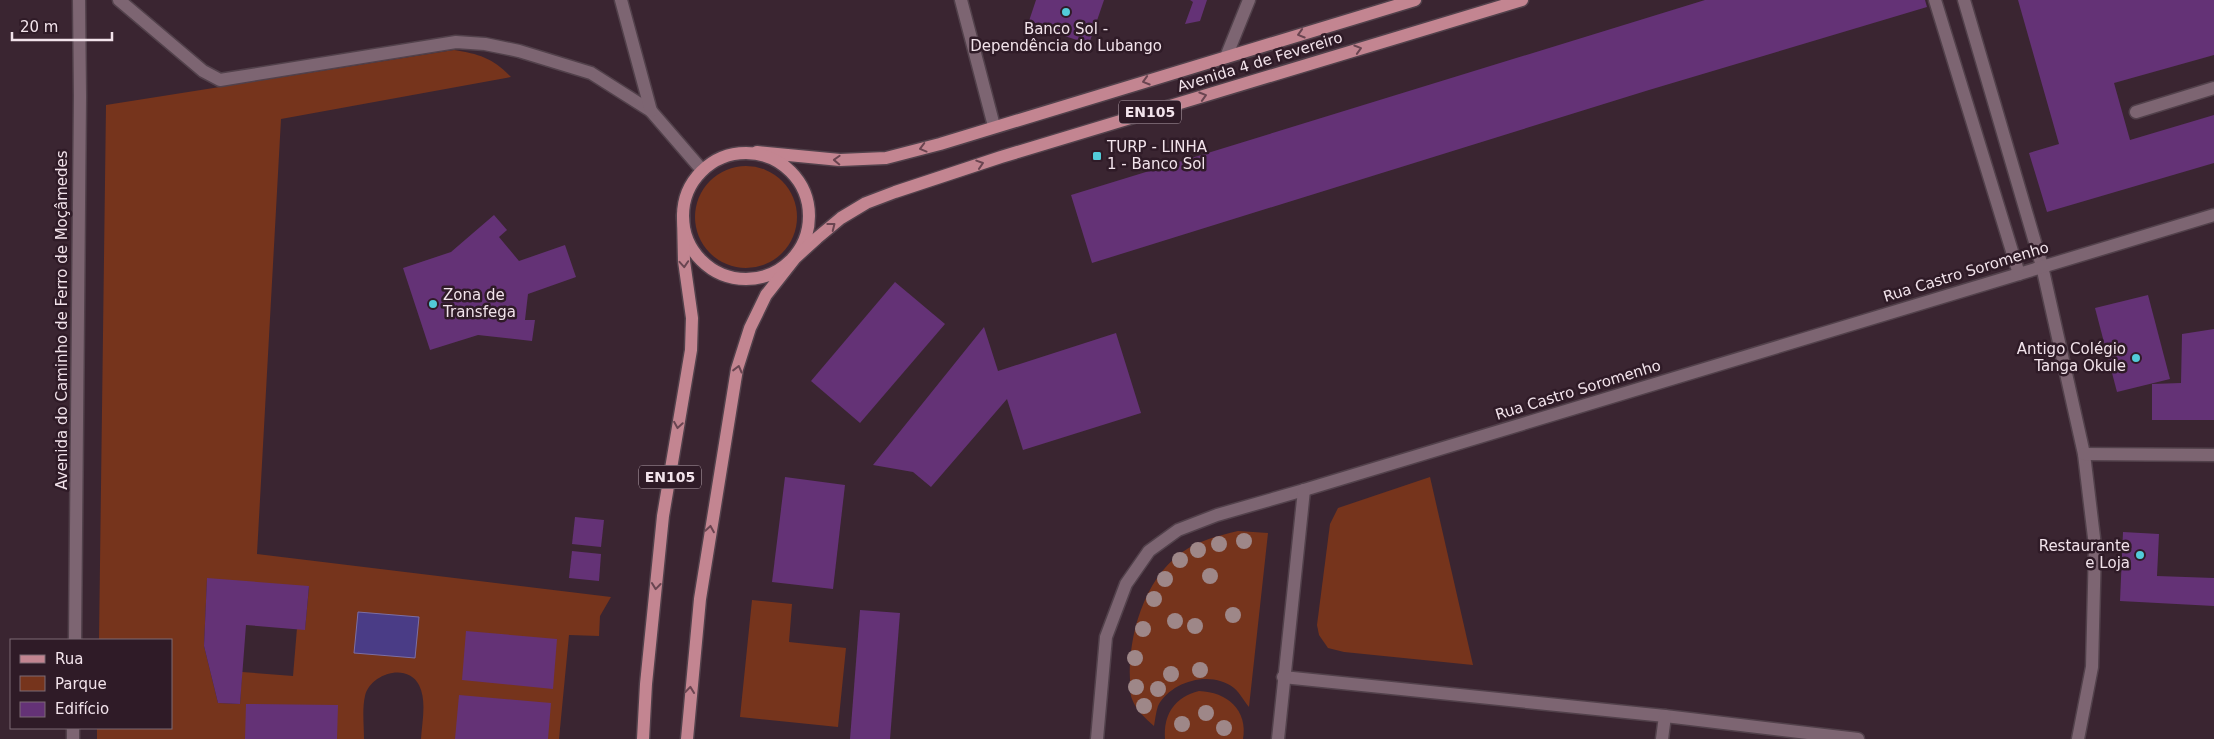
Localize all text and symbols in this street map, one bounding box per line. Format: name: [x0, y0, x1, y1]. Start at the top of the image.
marker: Banco Sol - Dependência do Lubango: [1060, 6, 1072, 18]
scale bar: [12, 10, 112, 42]
text: 20 m: [20, 18, 58, 36]
place label: Banco Sol - Dependência do Lubango: [970, 20, 1162, 55]
street label: Avenida 4 de Fevereiro: [1175, 28, 1345, 96]
one-way arrow: [1298, 29, 1306, 39]
one-way arrow: [1354, 45, 1362, 55]
one-way arrow: [1142, 75, 1150, 85]
one-way arrow: [1198, 92, 1206, 102]
road number: EN105: [1119, 100, 1181, 124]
place label: TURP - LINHA 1 - Banco Sol: [1106, 138, 1208, 173]
one-way arrow: [919, 142, 928, 153]
street label: Avenida do Caminho de Ferro de Moçâmedes: [53, 150, 71, 490]
marker: TURP - LINHA 1 - Banco Sol: [1091, 150, 1103, 162]
one-way arrow: [833, 154, 841, 165]
one-way arrow: [976, 159, 984, 169]
one-way arrow: [826, 223, 835, 232]
street label: Rua Castro Soromenho: [1881, 238, 2051, 306]
one-way arrow: [679, 260, 690, 268]
place label: Zona de Transfega: [442, 286, 516, 321]
marker: Zona de Transfega: [427, 298, 439, 310]
place label: Antigo Colégio Tanga Okule: [2017, 340, 2126, 375]
marker: Antigo Colégio Tanga Okule: [2130, 352, 2142, 364]
street label: Rua Castro Soromenho: [1493, 356, 1663, 424]
one-way arrow: [732, 365, 743, 374]
one-way arrow: [673, 421, 684, 429]
road number: EN105: [639, 466, 701, 488]
one-way arrow: [705, 525, 715, 534]
place label: Restaurante e Loja: [2039, 537, 2130, 572]
marker: Restaurante e Loja: [2134, 549, 2146, 561]
one-way arrow: [651, 582, 662, 590]
legend: [10, 639, 172, 729]
text: Rua: [55, 650, 83, 668]
text: Parque: [55, 675, 107, 693]
one-way arrow: [684, 686, 695, 694]
text: Edifício: [55, 700, 109, 718]

